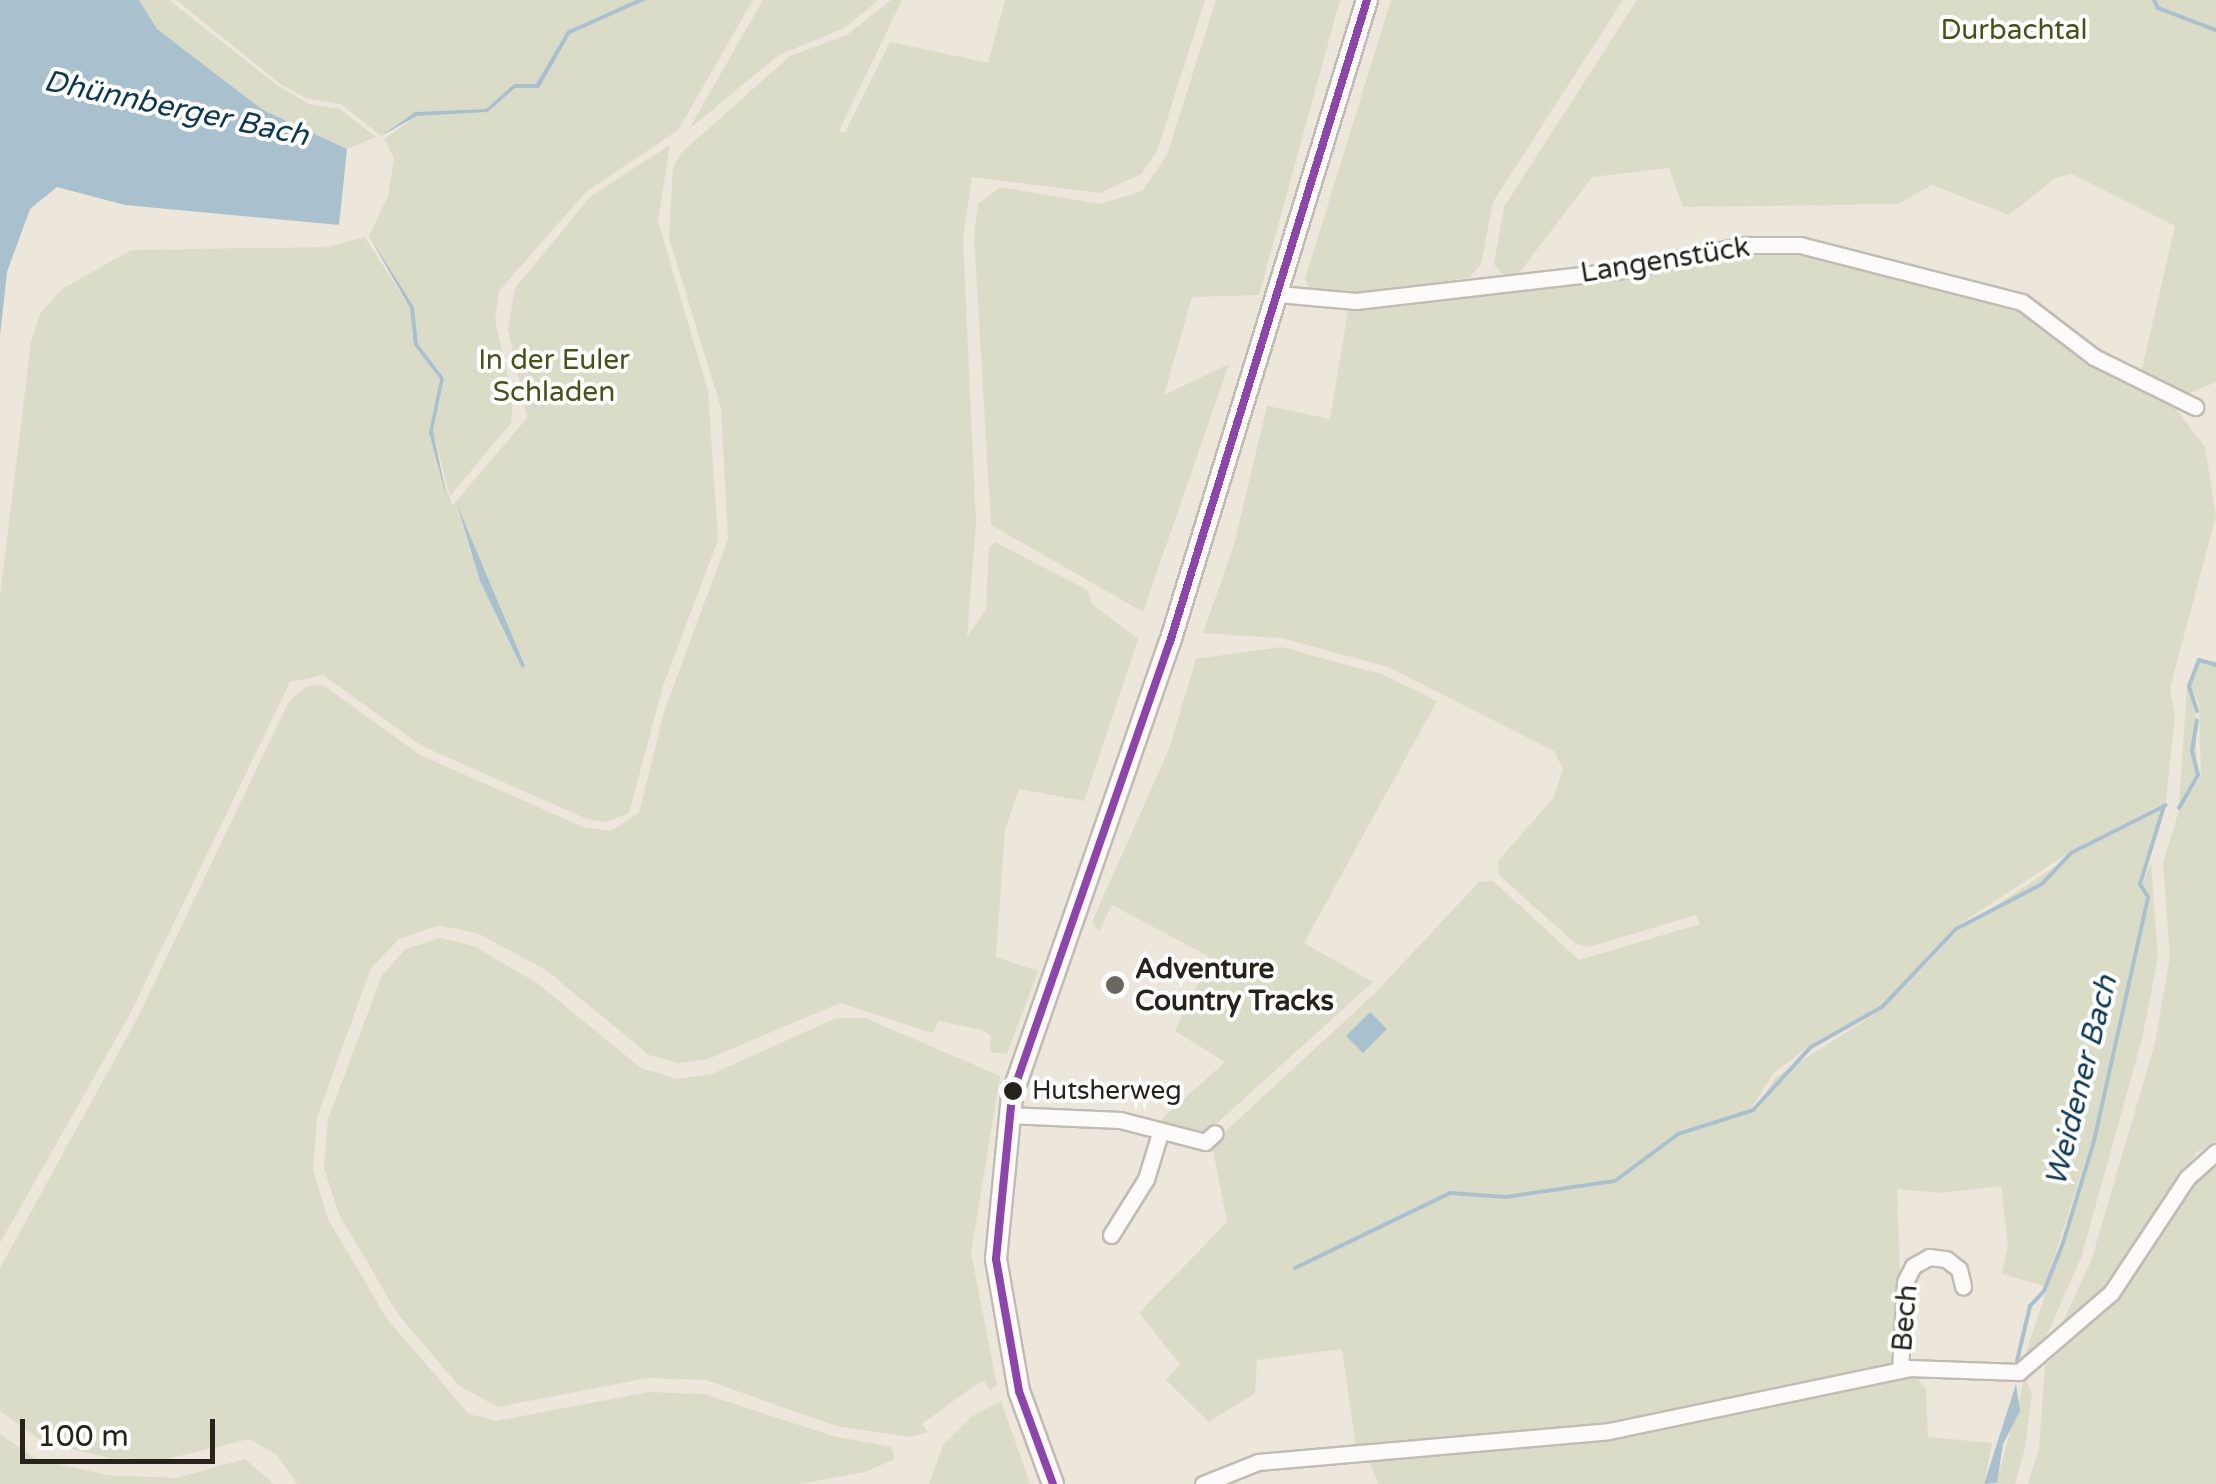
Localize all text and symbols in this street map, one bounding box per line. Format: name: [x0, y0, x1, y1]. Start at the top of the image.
park label: Durbachtal: [1940, 13, 2088, 47]
water label: Dhünnberger Bach: [41, 63, 311, 155]
street label: Langenstück: [1578, 230, 1752, 290]
park label: In der Euler Schladen: [478, 343, 630, 409]
place label: Adventure Country Tracks: [1135, 952, 1334, 1018]
water label: Weidener Bach: [2038, 972, 2126, 1190]
marker: Adventure Country Tracks: [1104, 974, 1126, 996]
place label: Hutsherweg: [1032, 1075, 1182, 1107]
marker: Hutsherweg: [1003, 1081, 1023, 1101]
street label: Bech: [1885, 1283, 1925, 1353]
scale bar: [25, 1399, 220, 1461]
text: 100 m: [37, 1418, 129, 1455]

